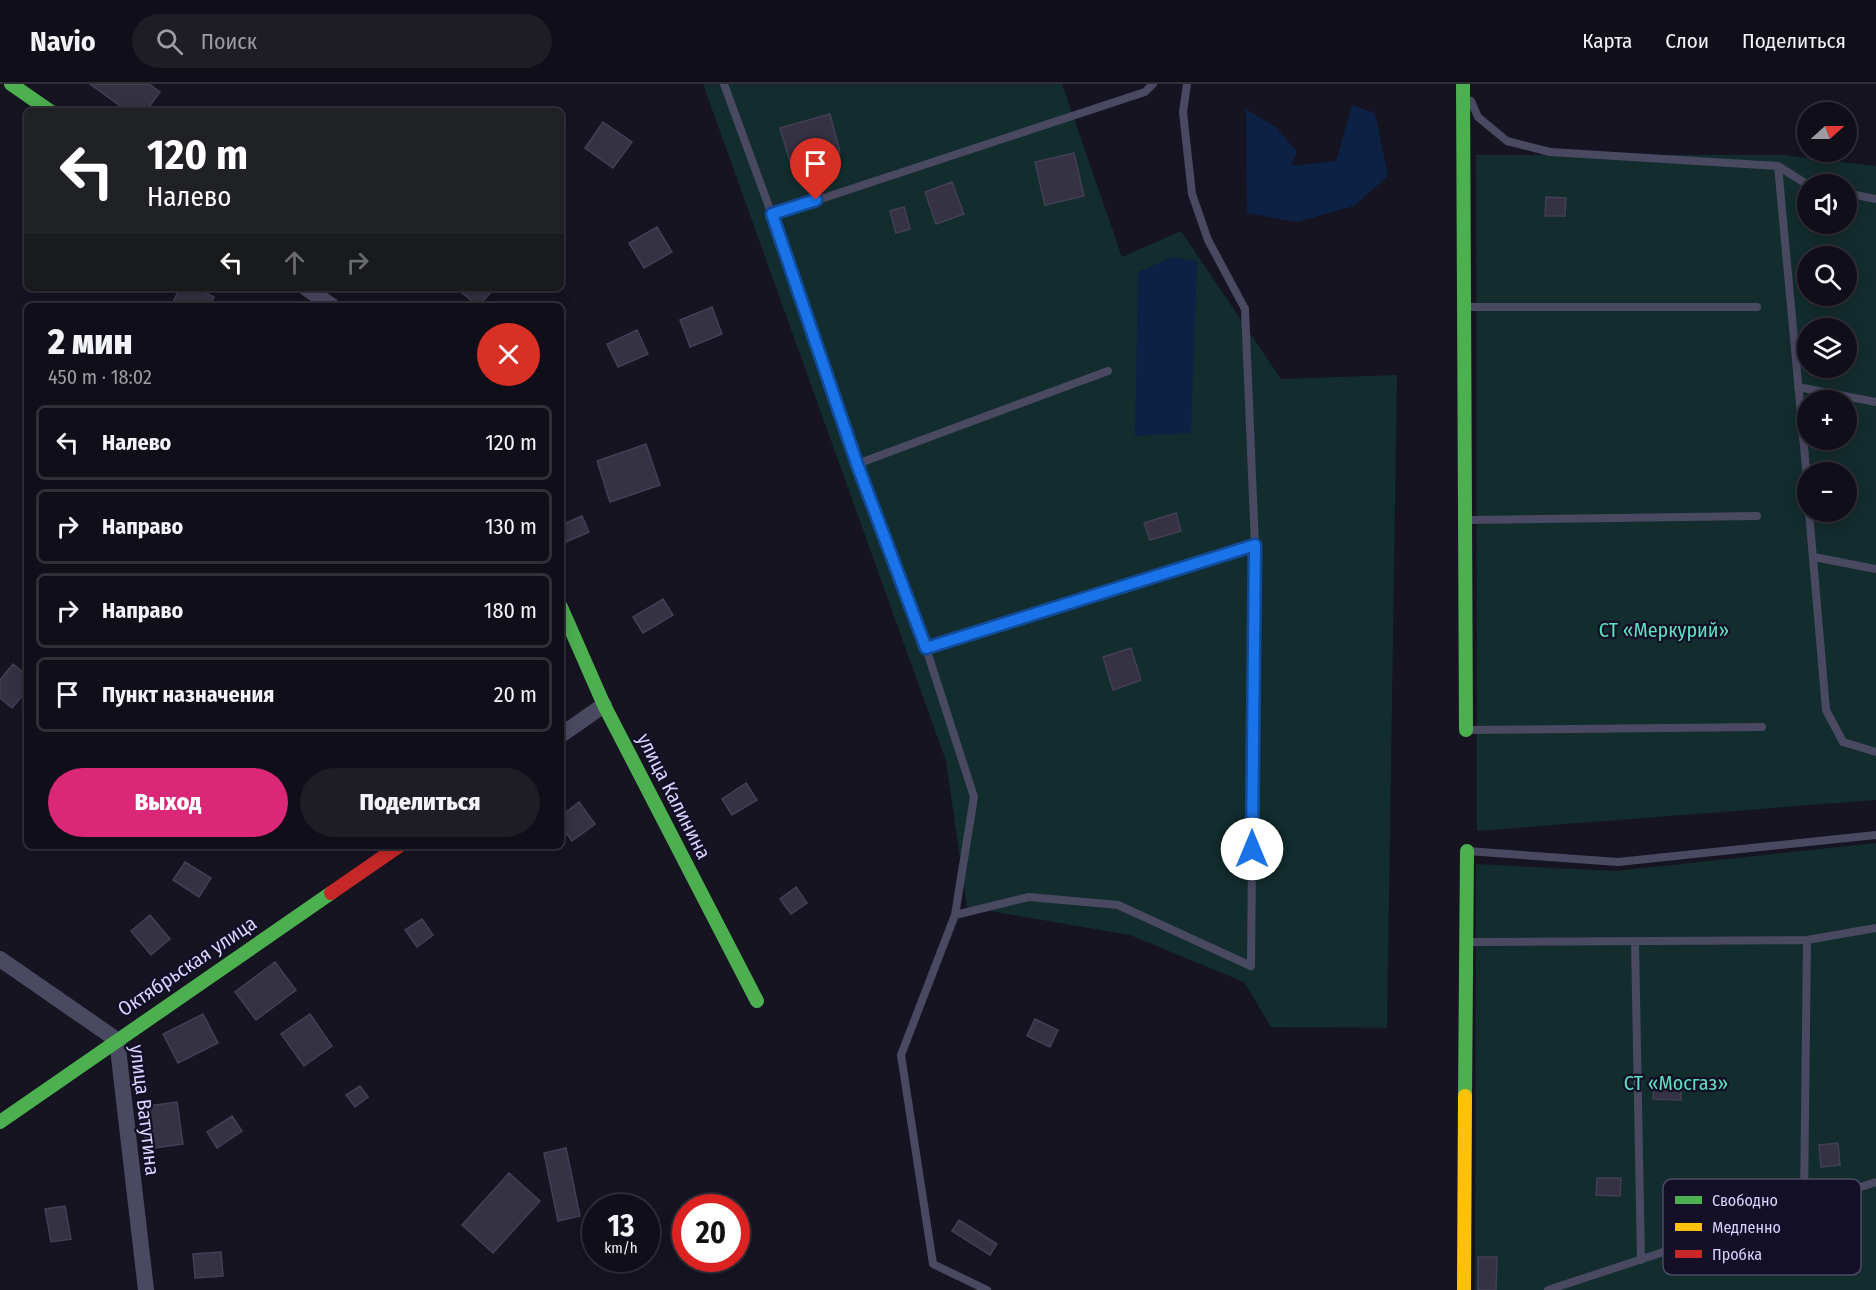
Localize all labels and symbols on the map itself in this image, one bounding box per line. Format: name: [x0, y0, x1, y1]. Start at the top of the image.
north arrow: [1797, 102, 1857, 162]
pin: [790, 138, 841, 200]
park label: СТ «Меркурий»: [1599, 618, 1729, 642]
street label: улица Калинина: [632, 729, 716, 863]
position arrow: [1220, 817, 1284, 881]
street label: Октябрьская улица: [113, 911, 261, 1021]
street label: улица Ватутина: [125, 1043, 165, 1177]
park label: СТ «Мосгаз»: [1624, 1071, 1728, 1095]
legend: [1663, 1179, 1861, 1275]
text: Свободно: [1712, 1191, 1778, 1210]
speed limit sign: 20: [672, 1194, 750, 1272]
text: Медленно: [1712, 1218, 1781, 1237]
text: Пробка: [1712, 1245, 1762, 1264]

